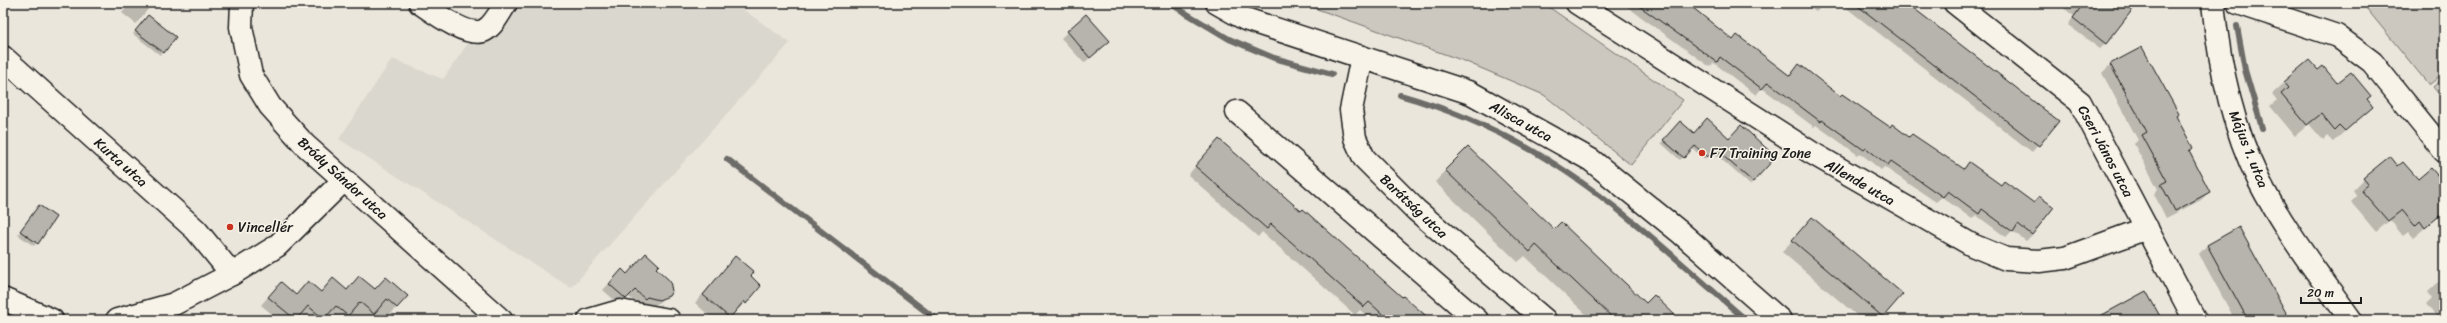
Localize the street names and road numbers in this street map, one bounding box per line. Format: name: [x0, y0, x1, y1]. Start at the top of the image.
street label: Alisca utca: [1484, 93, 1557, 149]
street label: Cseri János utca: [2071, 101, 2141, 203]
street label: Május 1. utca: [2222, 107, 2275, 192]
street label: Kurta utca: [88, 131, 153, 194]
street label: Bródy Sándor utca: [292, 131, 394, 226]
street label: Allende utca: [1819, 152, 1900, 213]
street label: Barátság utca: [1374, 168, 1454, 245]

